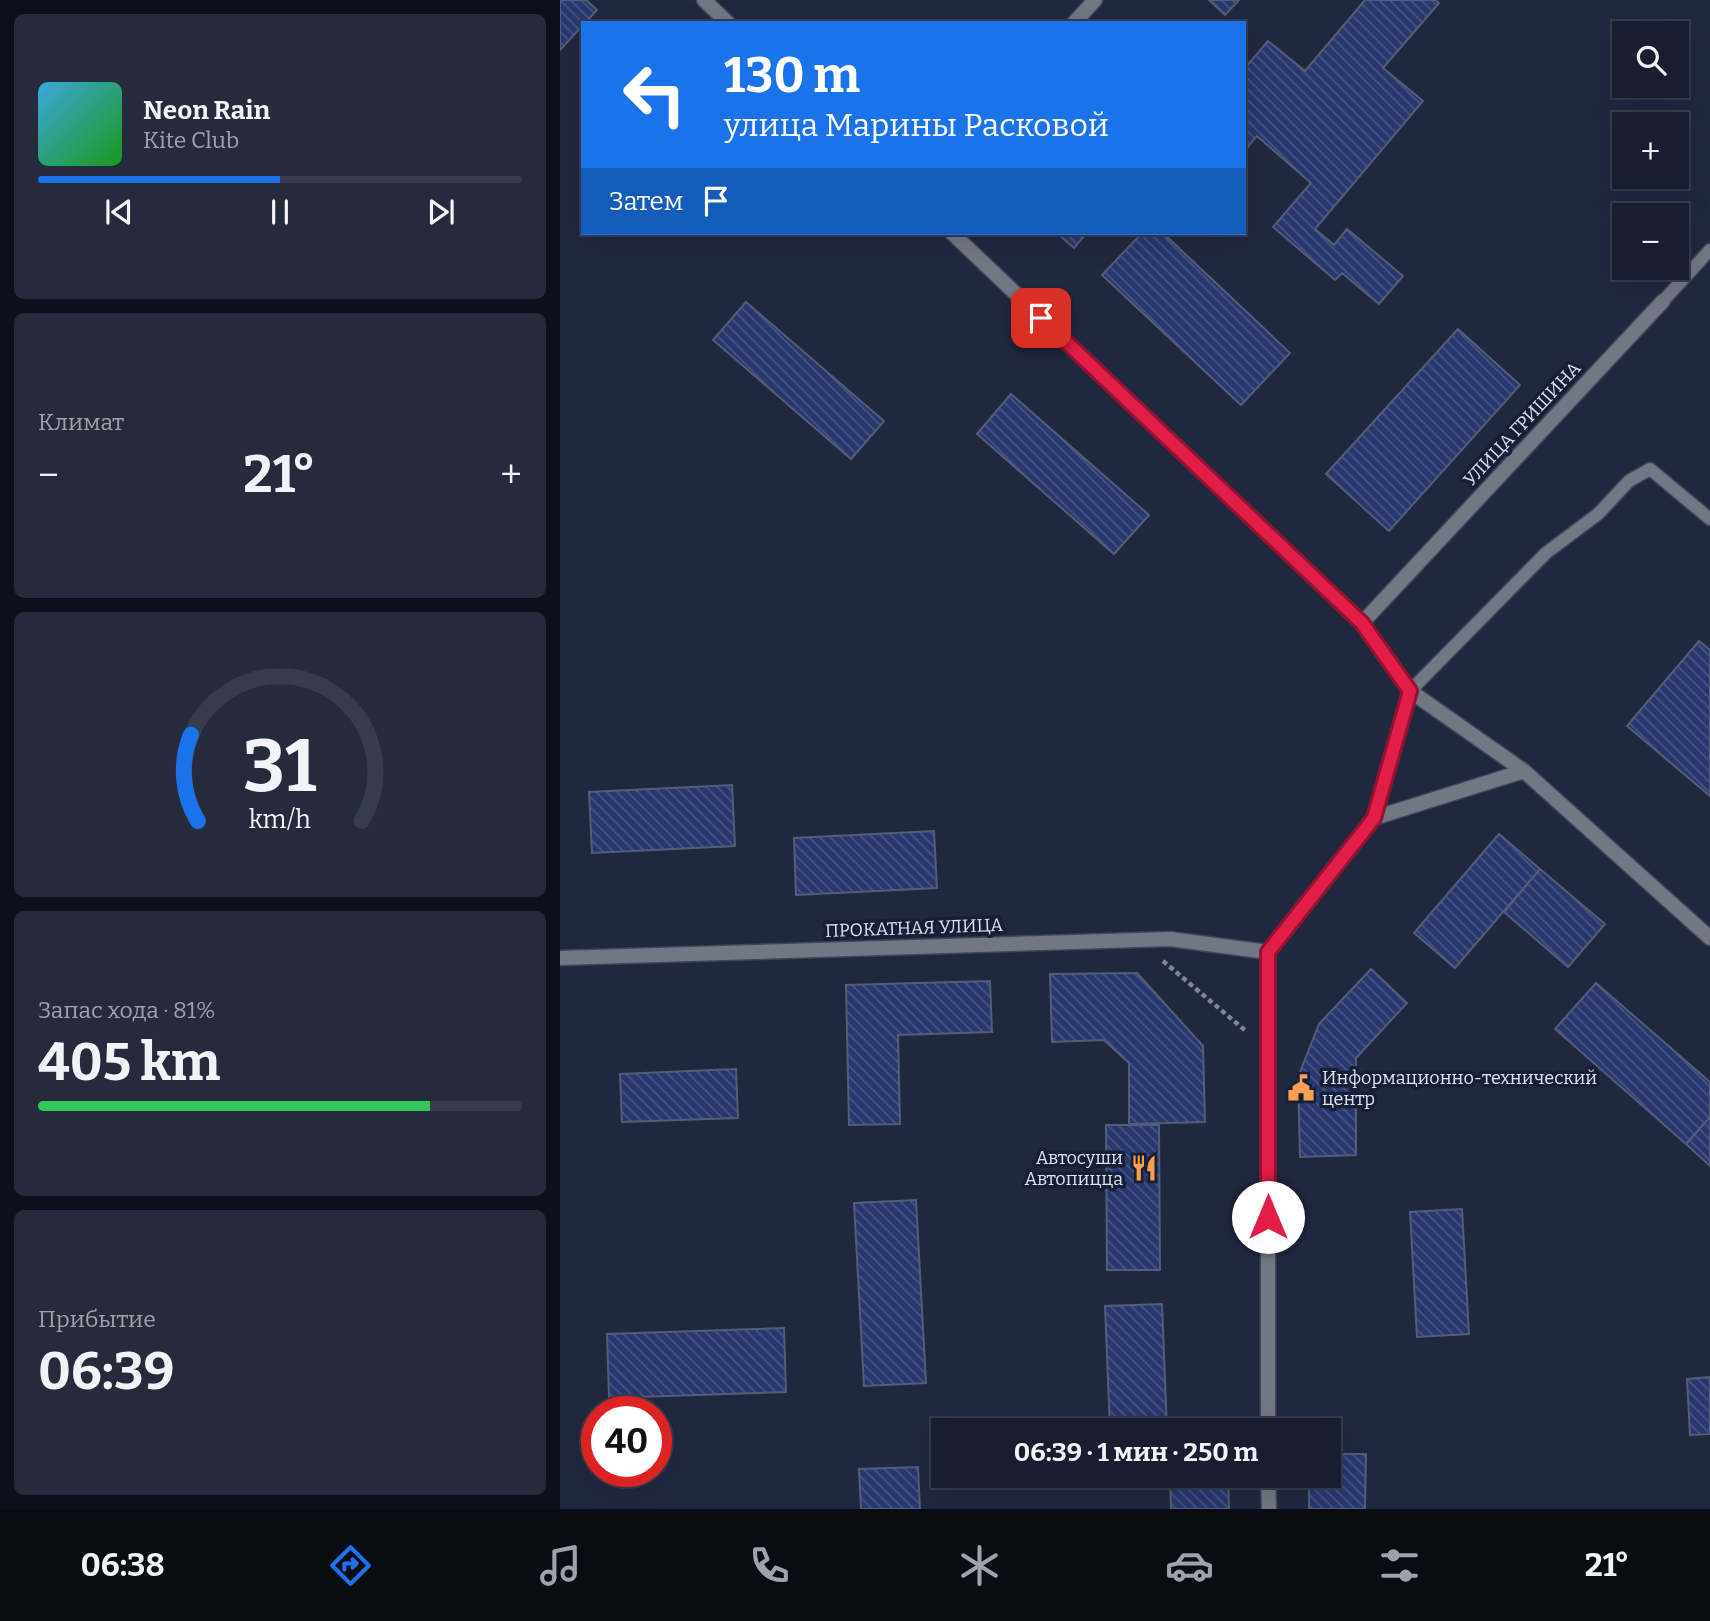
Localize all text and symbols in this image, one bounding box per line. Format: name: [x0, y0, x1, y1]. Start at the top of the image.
map controls: [1612, 21, 1689, 280]
button: search: [1612, 21, 1689, 98]
text: 130 m: [724, 46, 860, 105]
icon: left: [609, 49, 700, 140]
text: Neon Rain: [143, 95, 270, 126]
text: улица Марины Расковой: [724, 106, 1109, 144]
button: +: [1612, 112, 1689, 189]
text: Kite Club: [143, 126, 239, 154]
icon: arrive: [697, 182, 735, 220]
text: Затем: [609, 186, 683, 217]
icon: previous: [100, 193, 138, 231]
icon: pause: [261, 193, 299, 231]
icon: next: [422, 193, 460, 231]
button: −: [1612, 203, 1689, 280]
pin: [1011, 288, 1071, 348]
icon: arrive: [1022, 299, 1060, 337]
street label: УЛИЦА ГРИШИНА: [1459, 357, 1585, 491]
text: Климат: [38, 408, 124, 436]
text: 21°: [243, 443, 316, 506]
text: −: [38, 452, 59, 498]
text: +: [500, 452, 522, 498]
text: 31: [243, 723, 317, 810]
text: km/h: [249, 804, 311, 834]
street label: ПРОКАТНАЯ УЛИЦА: [825, 914, 1004, 942]
text: Запас хода · 81%: [38, 996, 216, 1024]
text: 405 km: [38, 1031, 220, 1094]
place label: Информационно-технический центр: [1322, 1067, 1597, 1110]
public building icon: Информационно-технический центр: [1286, 1073, 1316, 1103]
place label: Автосуши Автопицца: [1025, 1147, 1123, 1190]
restaurant icon: Автосуши Автопицца: [1129, 1153, 1159, 1183]
position arrow: [1231, 1180, 1305, 1254]
text: Прибытие: [38, 1305, 156, 1333]
text: 06:39: [38, 1340, 175, 1403]
speed limit sign: 40: [581, 1396, 672, 1487]
text: 06:39 · 1 мин · 250 m: [1014, 1437, 1258, 1468]
icon: directions: [326, 1541, 375, 1590]
icon: music: [536, 1541, 585, 1590]
icon: phone: [745, 1541, 794, 1590]
icon: climate: [955, 1541, 1004, 1590]
icon: car: [1165, 1541, 1214, 1590]
icon: filters: [1375, 1541, 1424, 1590]
text: 06:38: [80, 1546, 165, 1584]
text: 21°: [1585, 1546, 1629, 1584]

